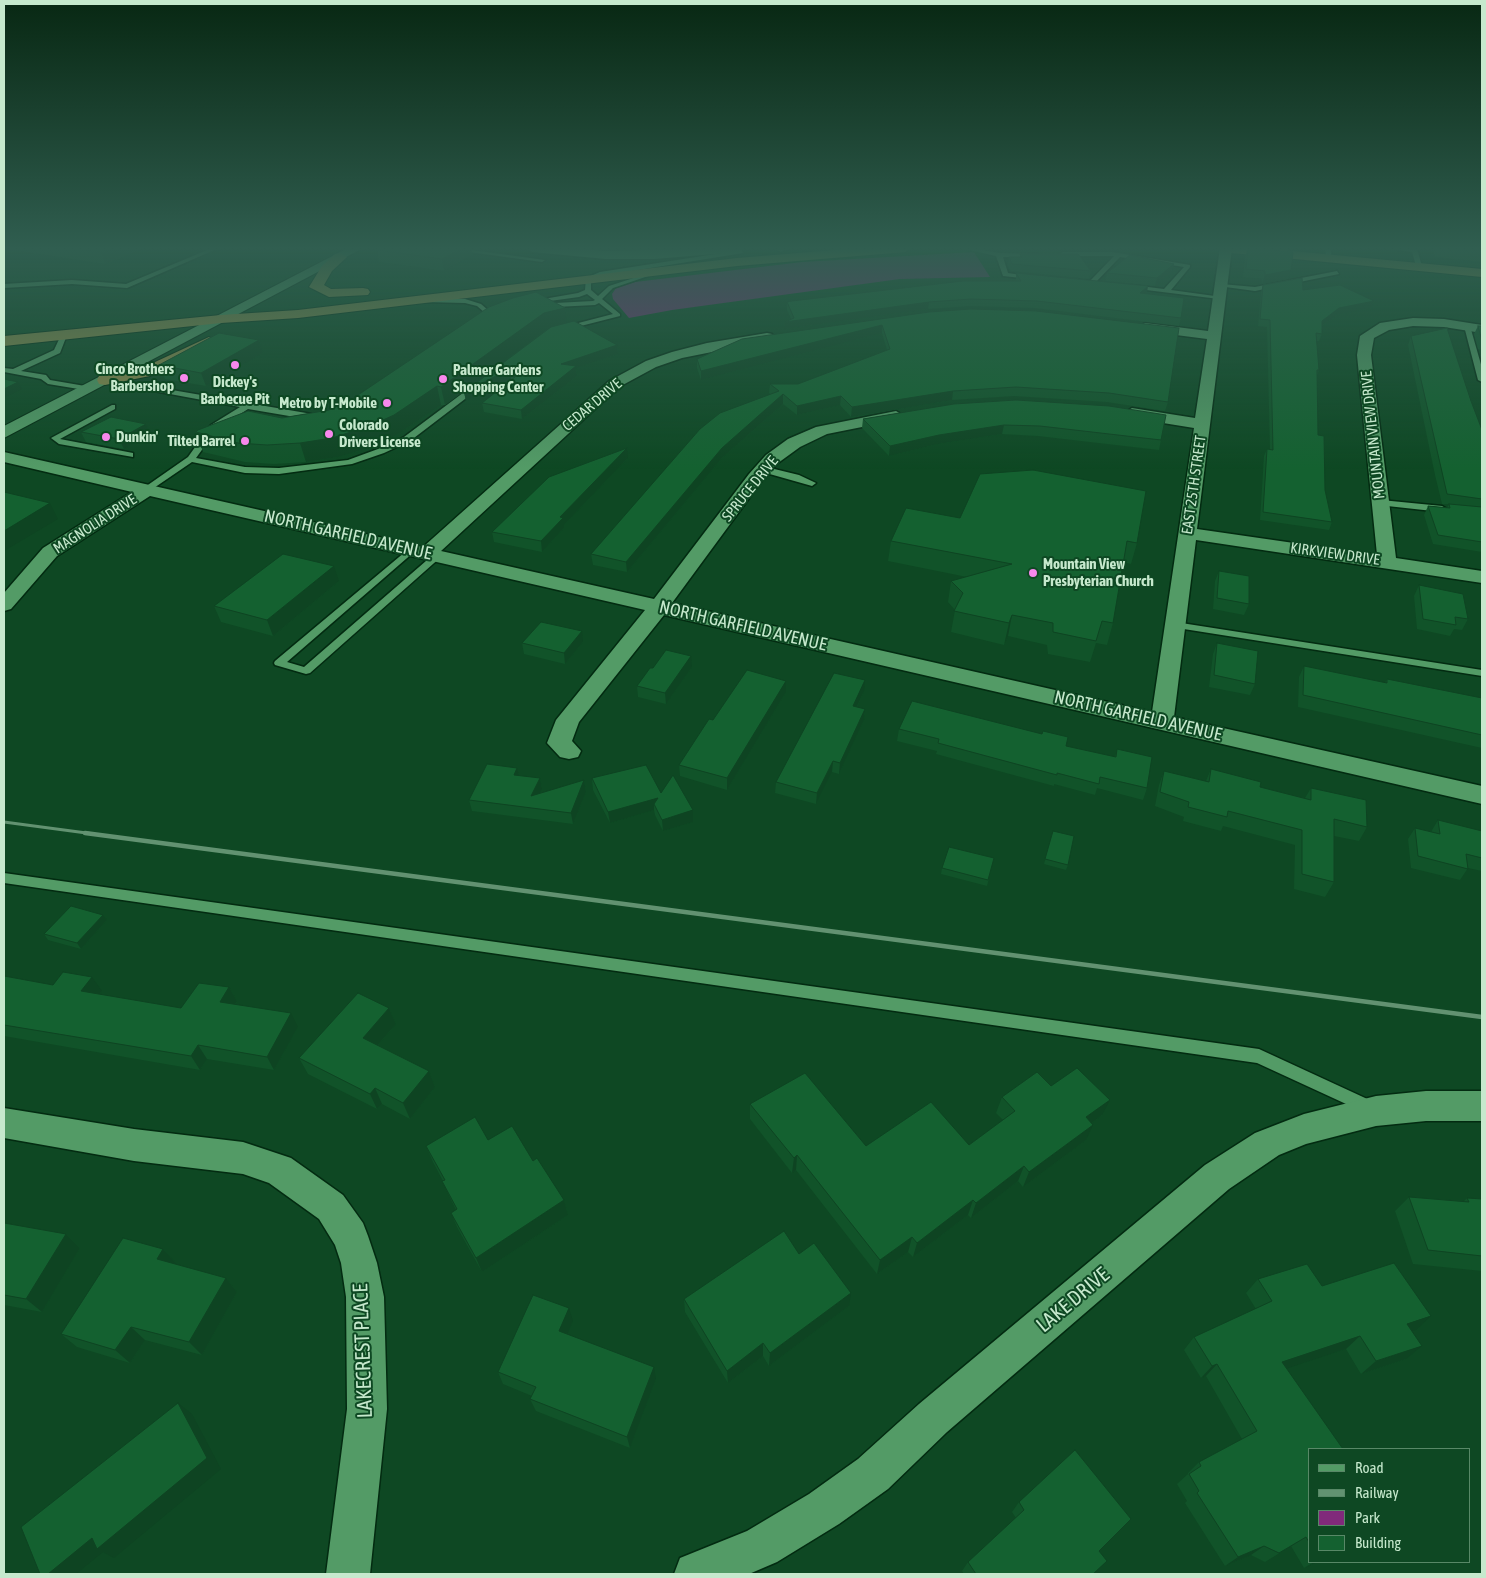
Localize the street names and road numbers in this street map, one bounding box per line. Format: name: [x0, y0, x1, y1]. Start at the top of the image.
street label: MOUNTAIN VIEW DRIVE: [1357, 370, 1389, 500]
street label: CEDAR DRIVE: [559, 375, 625, 435]
street label: EAST 25TH STREET: [1178, 434, 1210, 536]
street label: SPRUCE DRIVE: [718, 453, 782, 525]
street label: MAGNOLIA DRIVE: [50, 490, 140, 558]
street label: NORTH GARFIELD AVENUE: [262, 505, 434, 565]
street label: KIRKVIEW DRIVE: [1289, 539, 1381, 569]
street label: NORTH GARFIELD AVENUE: [657, 596, 829, 656]
street label: NORTH GARFIELD AVENUE: [1052, 686, 1224, 746]
street label: LAKE DRIVE: [1031, 1262, 1115, 1338]
street label: LAKECREST PLACE: [348, 1283, 378, 1419]

